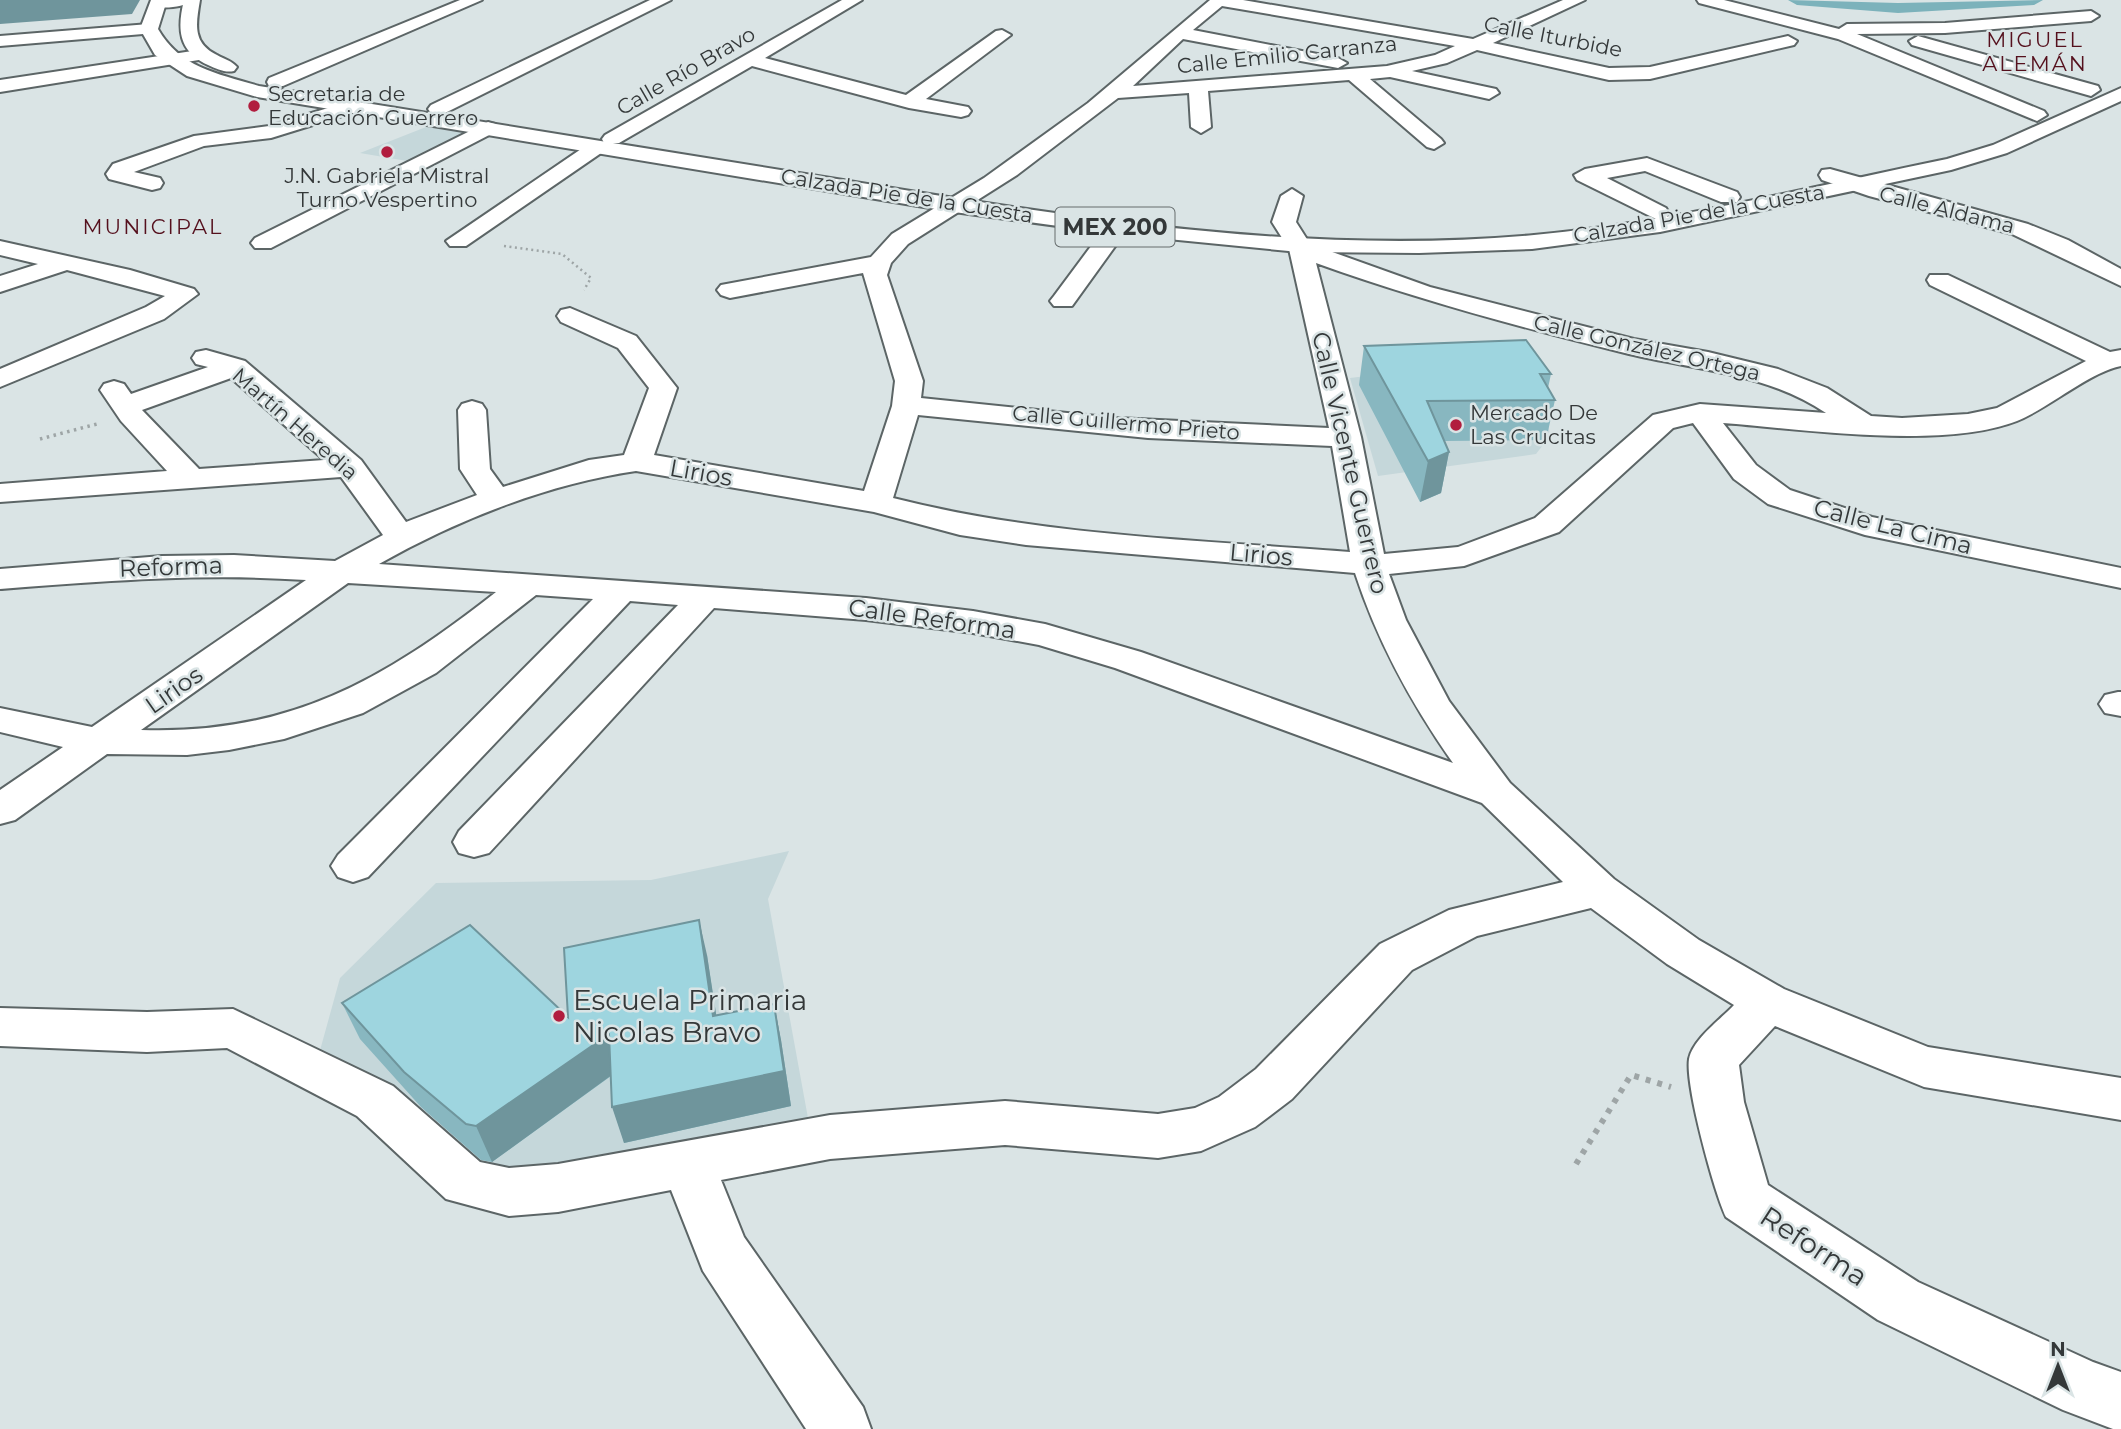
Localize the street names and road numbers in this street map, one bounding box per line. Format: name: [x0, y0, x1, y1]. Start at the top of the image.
street label: Calle Iturbide: [1482, 11, 1625, 62]
street label: Calle Río Bravo: [612, 21, 760, 120]
street label: Calle Emilio Carranza: [1176, 31, 1398, 78]
street label: Calzada Pie de la Cuesta: [779, 163, 1035, 228]
street label: Calzada Pie de la Cuesta: [1571, 179, 1827, 248]
street label: Calle Aldama: [1877, 181, 2017, 238]
road number: MEX 200: [1056, 208, 1174, 246]
street label: Calle González Ortega: [1531, 309, 1763, 386]
street label: Calle Vicente Guerrero: [1306, 329, 1395, 597]
street label: Martín Heredia: [228, 362, 363, 485]
street label: Calle Guillermo Prieto: [1011, 400, 1241, 445]
street label: Lirios: [667, 453, 735, 492]
street label: Calle La Cima: [1811, 493, 1975, 560]
street label: Lirios: [1228, 537, 1294, 572]
street label: Reforma: [119, 550, 223, 583]
street label: Calle Reforma: [847, 592, 1018, 645]
street label: Lirios: [139, 660, 208, 720]
street label: Reforma: [1754, 1199, 1874, 1293]

